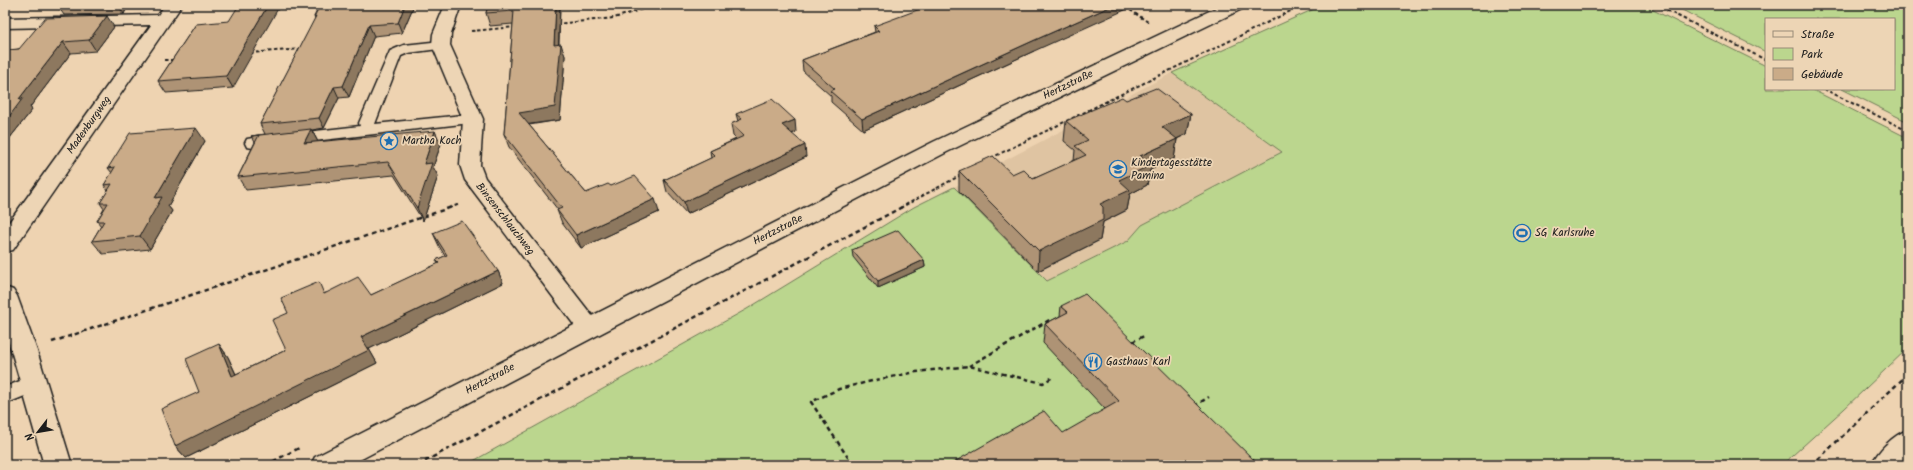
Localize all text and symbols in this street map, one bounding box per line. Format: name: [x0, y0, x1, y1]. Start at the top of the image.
legend: [1765, 18, 1895, 90]
text: Straße: [1801, 25, 1835, 44]
text: Park: [1801, 45, 1823, 64]
street label: Hertzstraße: [1040, 65, 1096, 105]
text: Gebäude: [1801, 65, 1843, 84]
street label: Madenburgweg: [62, 92, 116, 158]
place icon: Martha Koch: [379, 131, 399, 151]
place label: Martha Koch: [402, 132, 462, 150]
place label: Kindertagesstätte Pamina: [1131, 154, 1212, 185]
school or university icon: Kindertagesstätte Pamina: [1108, 159, 1128, 179]
street label: Binsenschlauchweg: [471, 179, 539, 259]
street label: Hertzstraße: [750, 210, 806, 250]
sports icon: SG Karlsruhe: [1512, 223, 1532, 243]
place label: SG Karlsruhe: [1535, 224, 1594, 242]
restaurant icon: Gasthaus Karl: [1083, 352, 1103, 372]
place label: Gasthaus Karl: [1106, 353, 1171, 371]
street label: Hertzstraße: [462, 358, 518, 400]
north arrow: [18, 412, 58, 452]
text: N: [21, 429, 40, 444]

